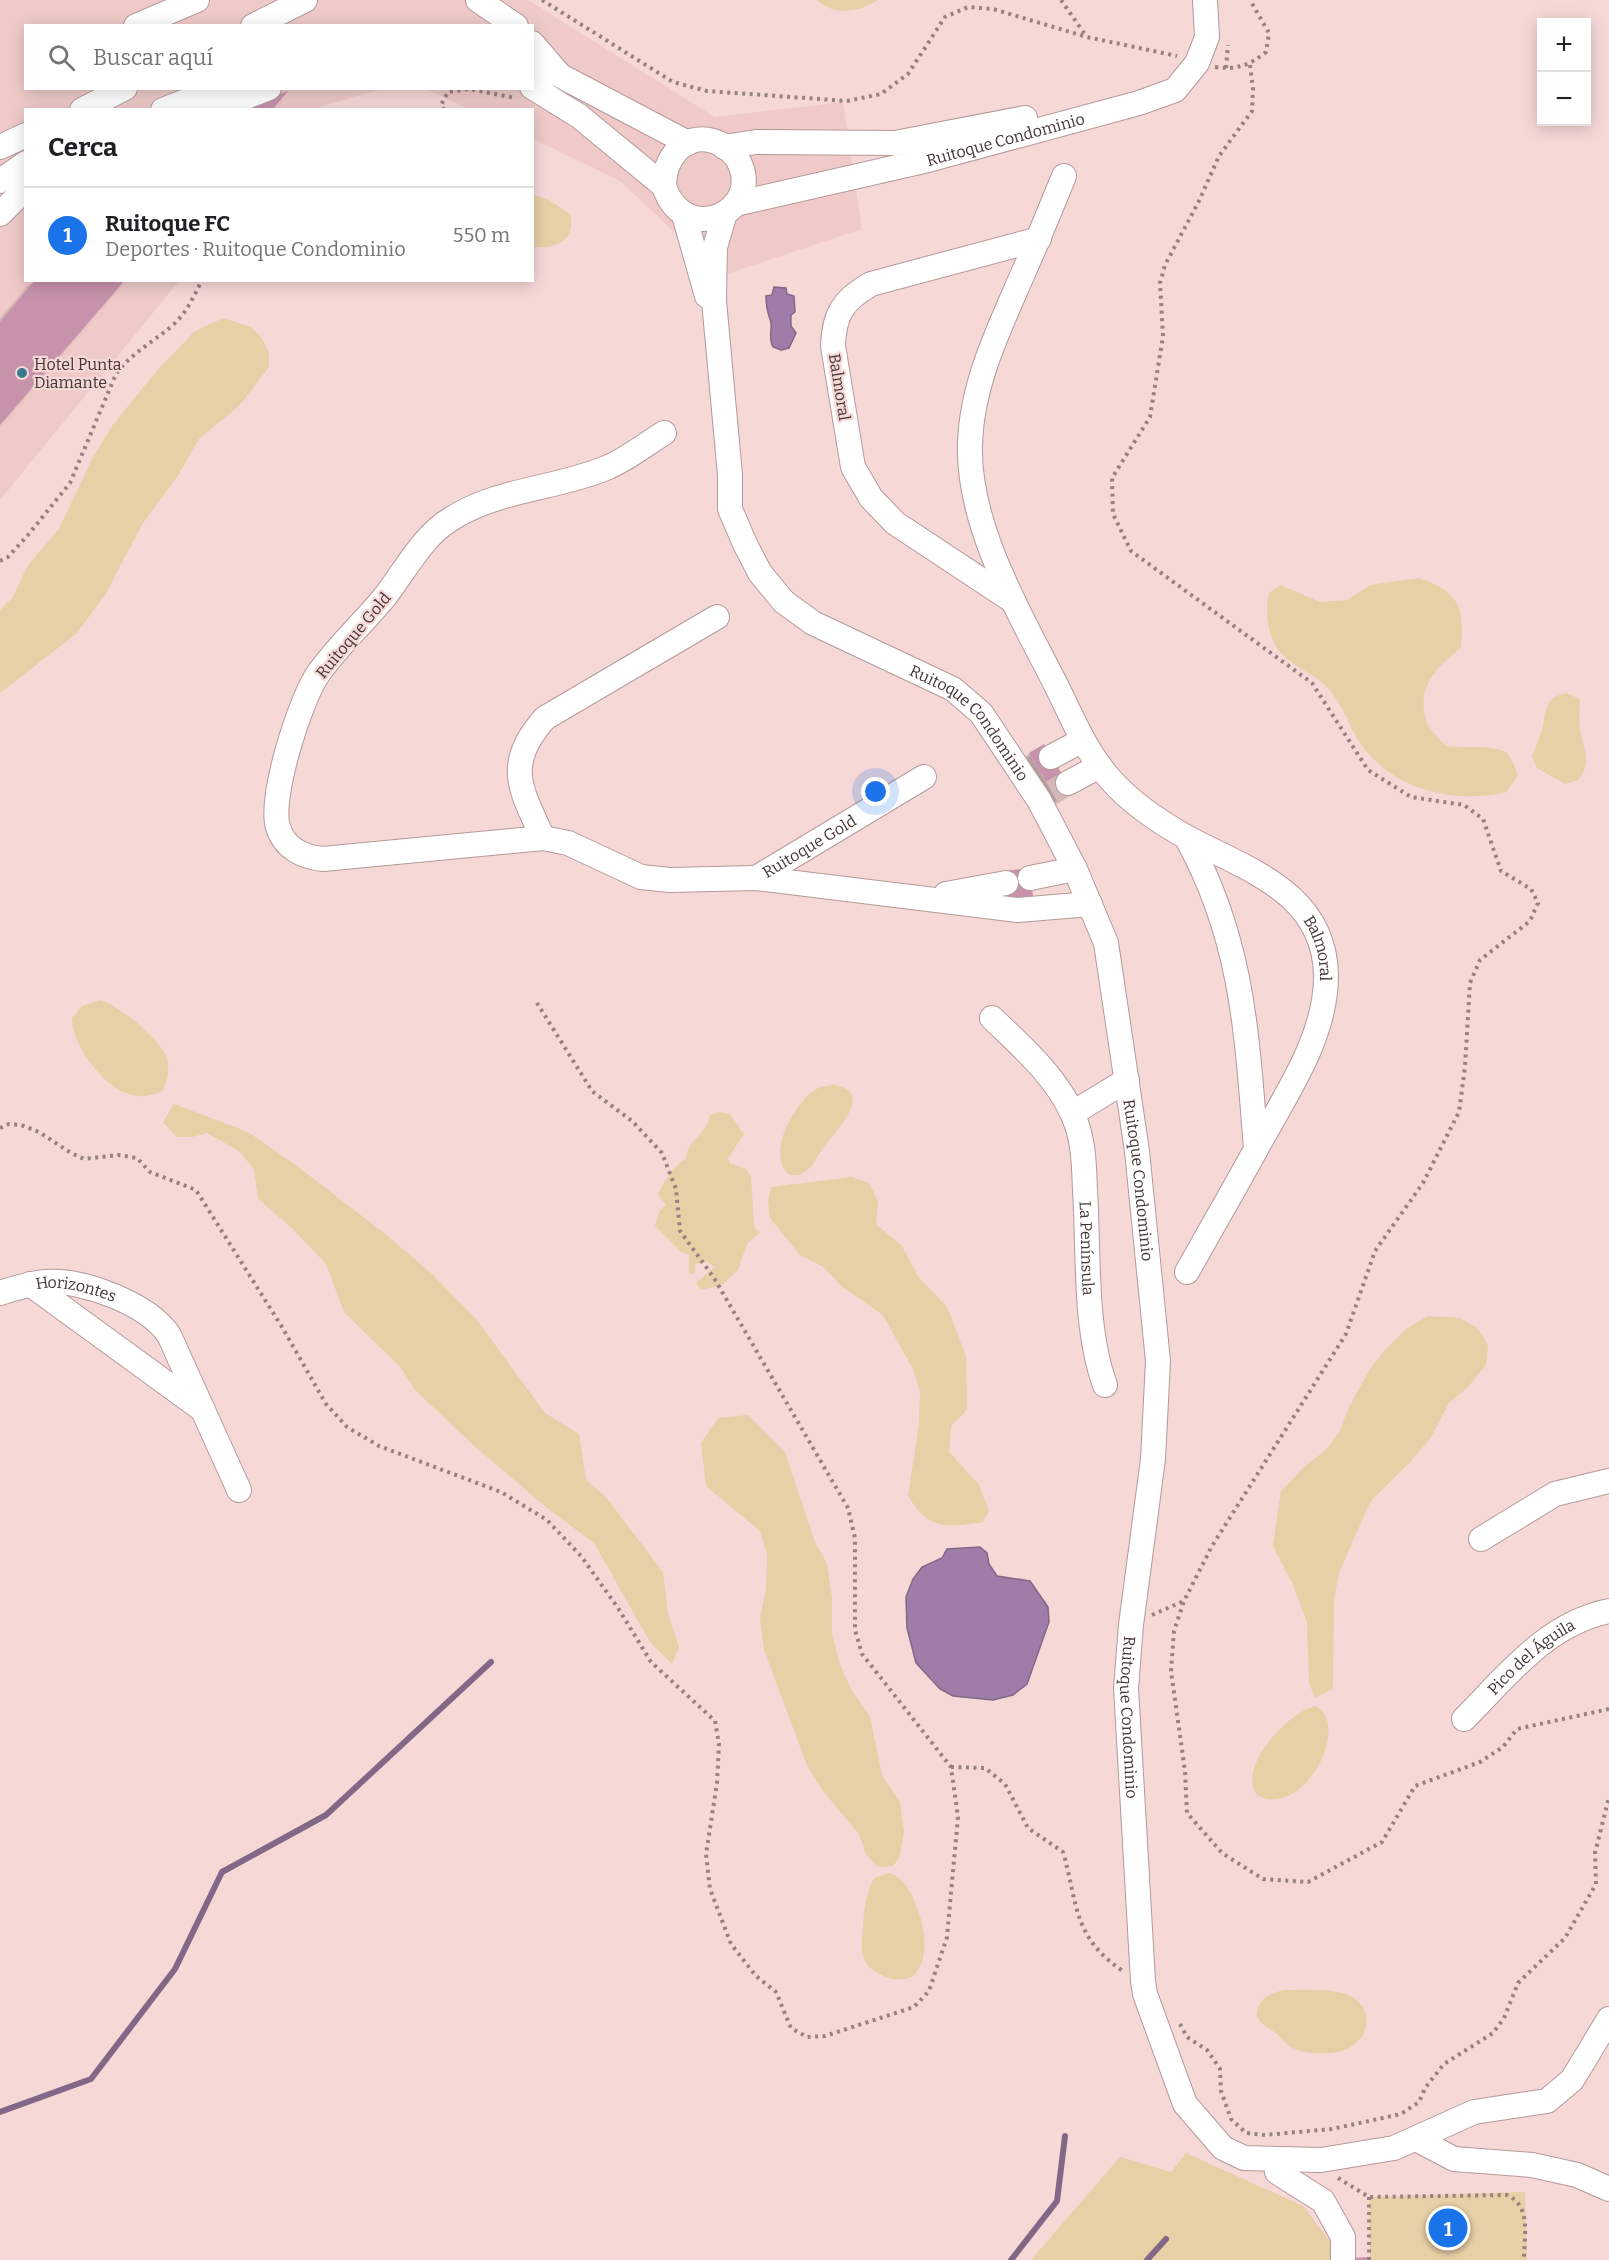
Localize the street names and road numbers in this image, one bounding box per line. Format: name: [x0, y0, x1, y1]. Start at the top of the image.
street label: Ruitoque Condominio: [924, 109, 1087, 170]
street label: Balmoral: [825, 352, 854, 422]
street label: Ruitoque Gold: [312, 588, 395, 682]
street label: Ruitoque Condominio: [907, 661, 1033, 785]
street label: Ruitoque Gold: [759, 811, 860, 882]
street label: Balmoral: [1300, 912, 1335, 981]
street label: Ruitoque Condominio: [1119, 1098, 1157, 1262]
street label: La Península: [1076, 1201, 1098, 1296]
street label: Horizontes: [34, 1273, 119, 1306]
street label: Pico del Águila: [1484, 1615, 1578, 1699]
street label: Ruitoque Condominio: [1116, 1635, 1141, 1799]

